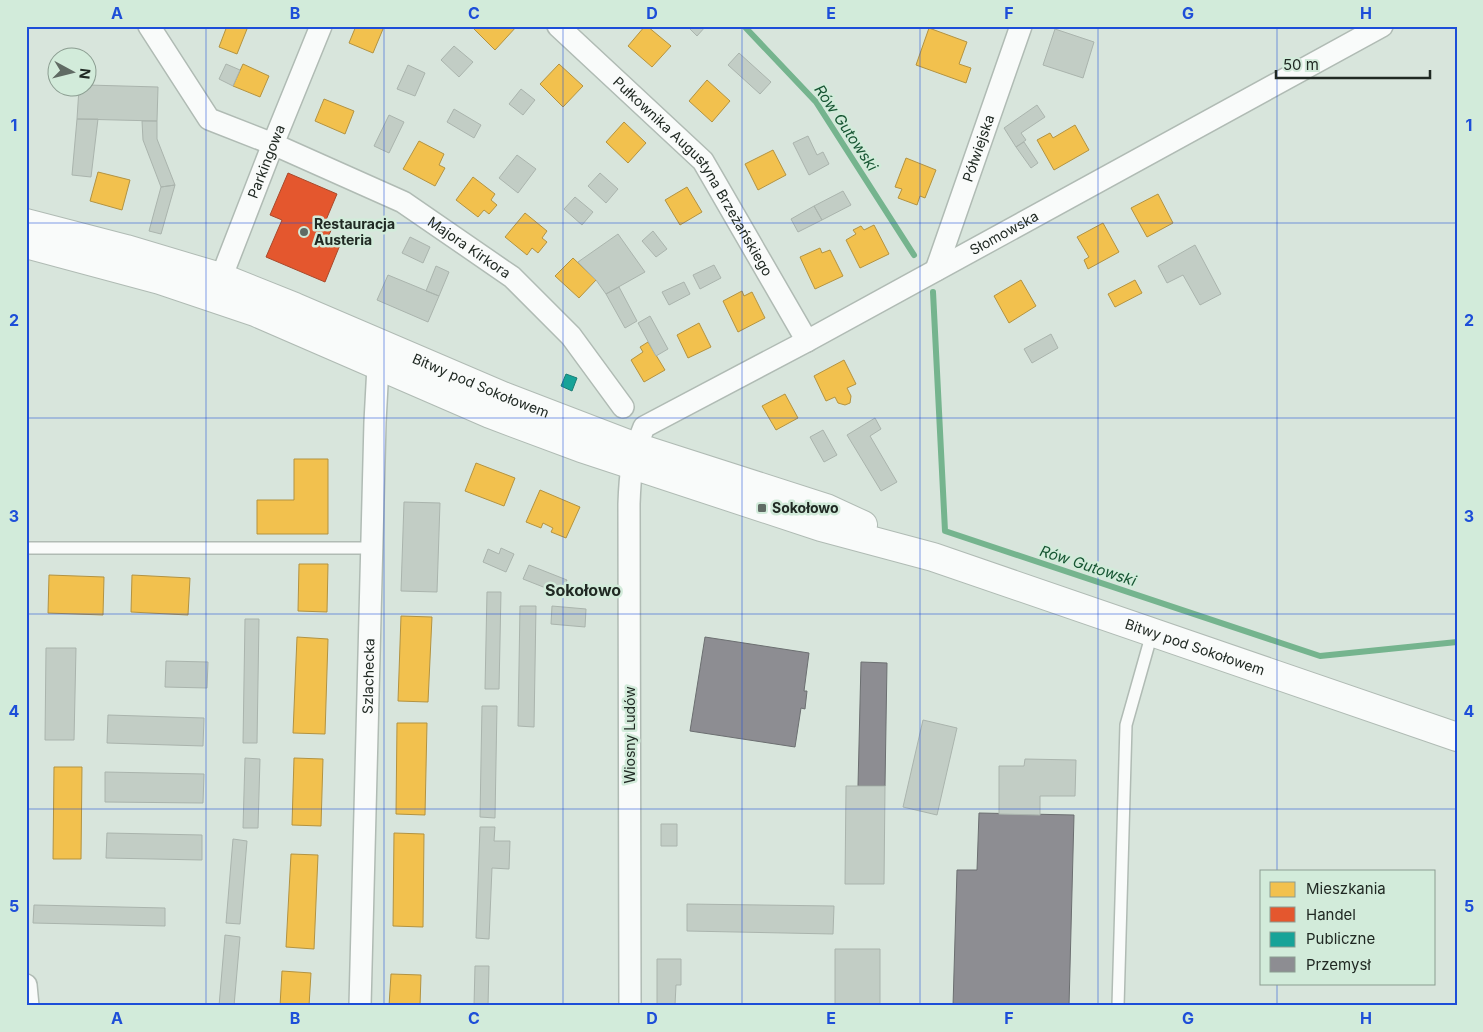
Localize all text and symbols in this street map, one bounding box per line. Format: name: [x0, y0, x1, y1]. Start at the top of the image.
text: A: [111, 3, 123, 23]
text: B: [290, 3, 300, 23]
text: C: [468, 3, 480, 23]
text: D: [646, 3, 658, 23]
text: E: [826, 3, 836, 23]
text: F: [1004, 3, 1014, 23]
text: G: [1182, 3, 1194, 23]
text: H: [1360, 3, 1372, 23]
north arrow: [48, 48, 98, 98]
scale bar: [1276, 48, 1429, 80]
text: 50 m: [1283, 55, 1319, 74]
text: N: [76, 67, 94, 80]
street label: Pułkownika Augustyna Brzeżańskiego: [610, 73, 777, 279]
water label: Rów Gutowski: [810, 81, 883, 175]
street label: Półwiejska: [958, 112, 998, 184]
text: 1: [11, 115, 17, 135]
text: 1: [1466, 115, 1472, 135]
street label: Parkingowa: [244, 122, 288, 201]
street label: Słomowska: [967, 207, 1041, 258]
street label: Majora Kirkora: [425, 213, 514, 282]
place label: Restauracja Austeria: [314, 215, 395, 248]
marker: Restauracja Austeria: [298, 226, 310, 238]
text: 2: [9, 310, 19, 330]
text: 2: [1464, 310, 1474, 330]
street label: Bitwy pod Sokołowem: [410, 349, 552, 421]
place label: Sokołowo: [772, 499, 839, 516]
marker: Sokołowo: [756, 502, 768, 514]
text: 3: [9, 506, 19, 526]
text: 3: [1464, 506, 1474, 526]
water label: Rów Gutowski: [1038, 541, 1139, 590]
district label: Sokołowo: [545, 580, 621, 600]
street label: Bitwy pod Sokołowem: [1123, 615, 1267, 678]
street label: Szlachecka: [359, 638, 377, 714]
street label: Wiosny Ludów: [621, 686, 638, 784]
text: 4: [9, 701, 20, 721]
text: 4: [1464, 701, 1475, 721]
legend: [1260, 870, 1436, 984]
text: Mieszkania: [1306, 879, 1386, 898]
text: 5: [9, 896, 19, 916]
text: 5: [1464, 896, 1474, 916]
text: Handel: [1306, 905, 1356, 924]
text: Publiczne: [1306, 929, 1375, 948]
text: Przemysł: [1306, 955, 1371, 974]
text: A: [111, 1008, 123, 1028]
text: B: [290, 1008, 300, 1028]
text: C: [468, 1008, 480, 1028]
text: D: [646, 1008, 658, 1028]
text: E: [826, 1008, 836, 1028]
text: F: [1004, 1008, 1014, 1028]
text: G: [1182, 1008, 1194, 1028]
text: H: [1360, 1008, 1372, 1028]

